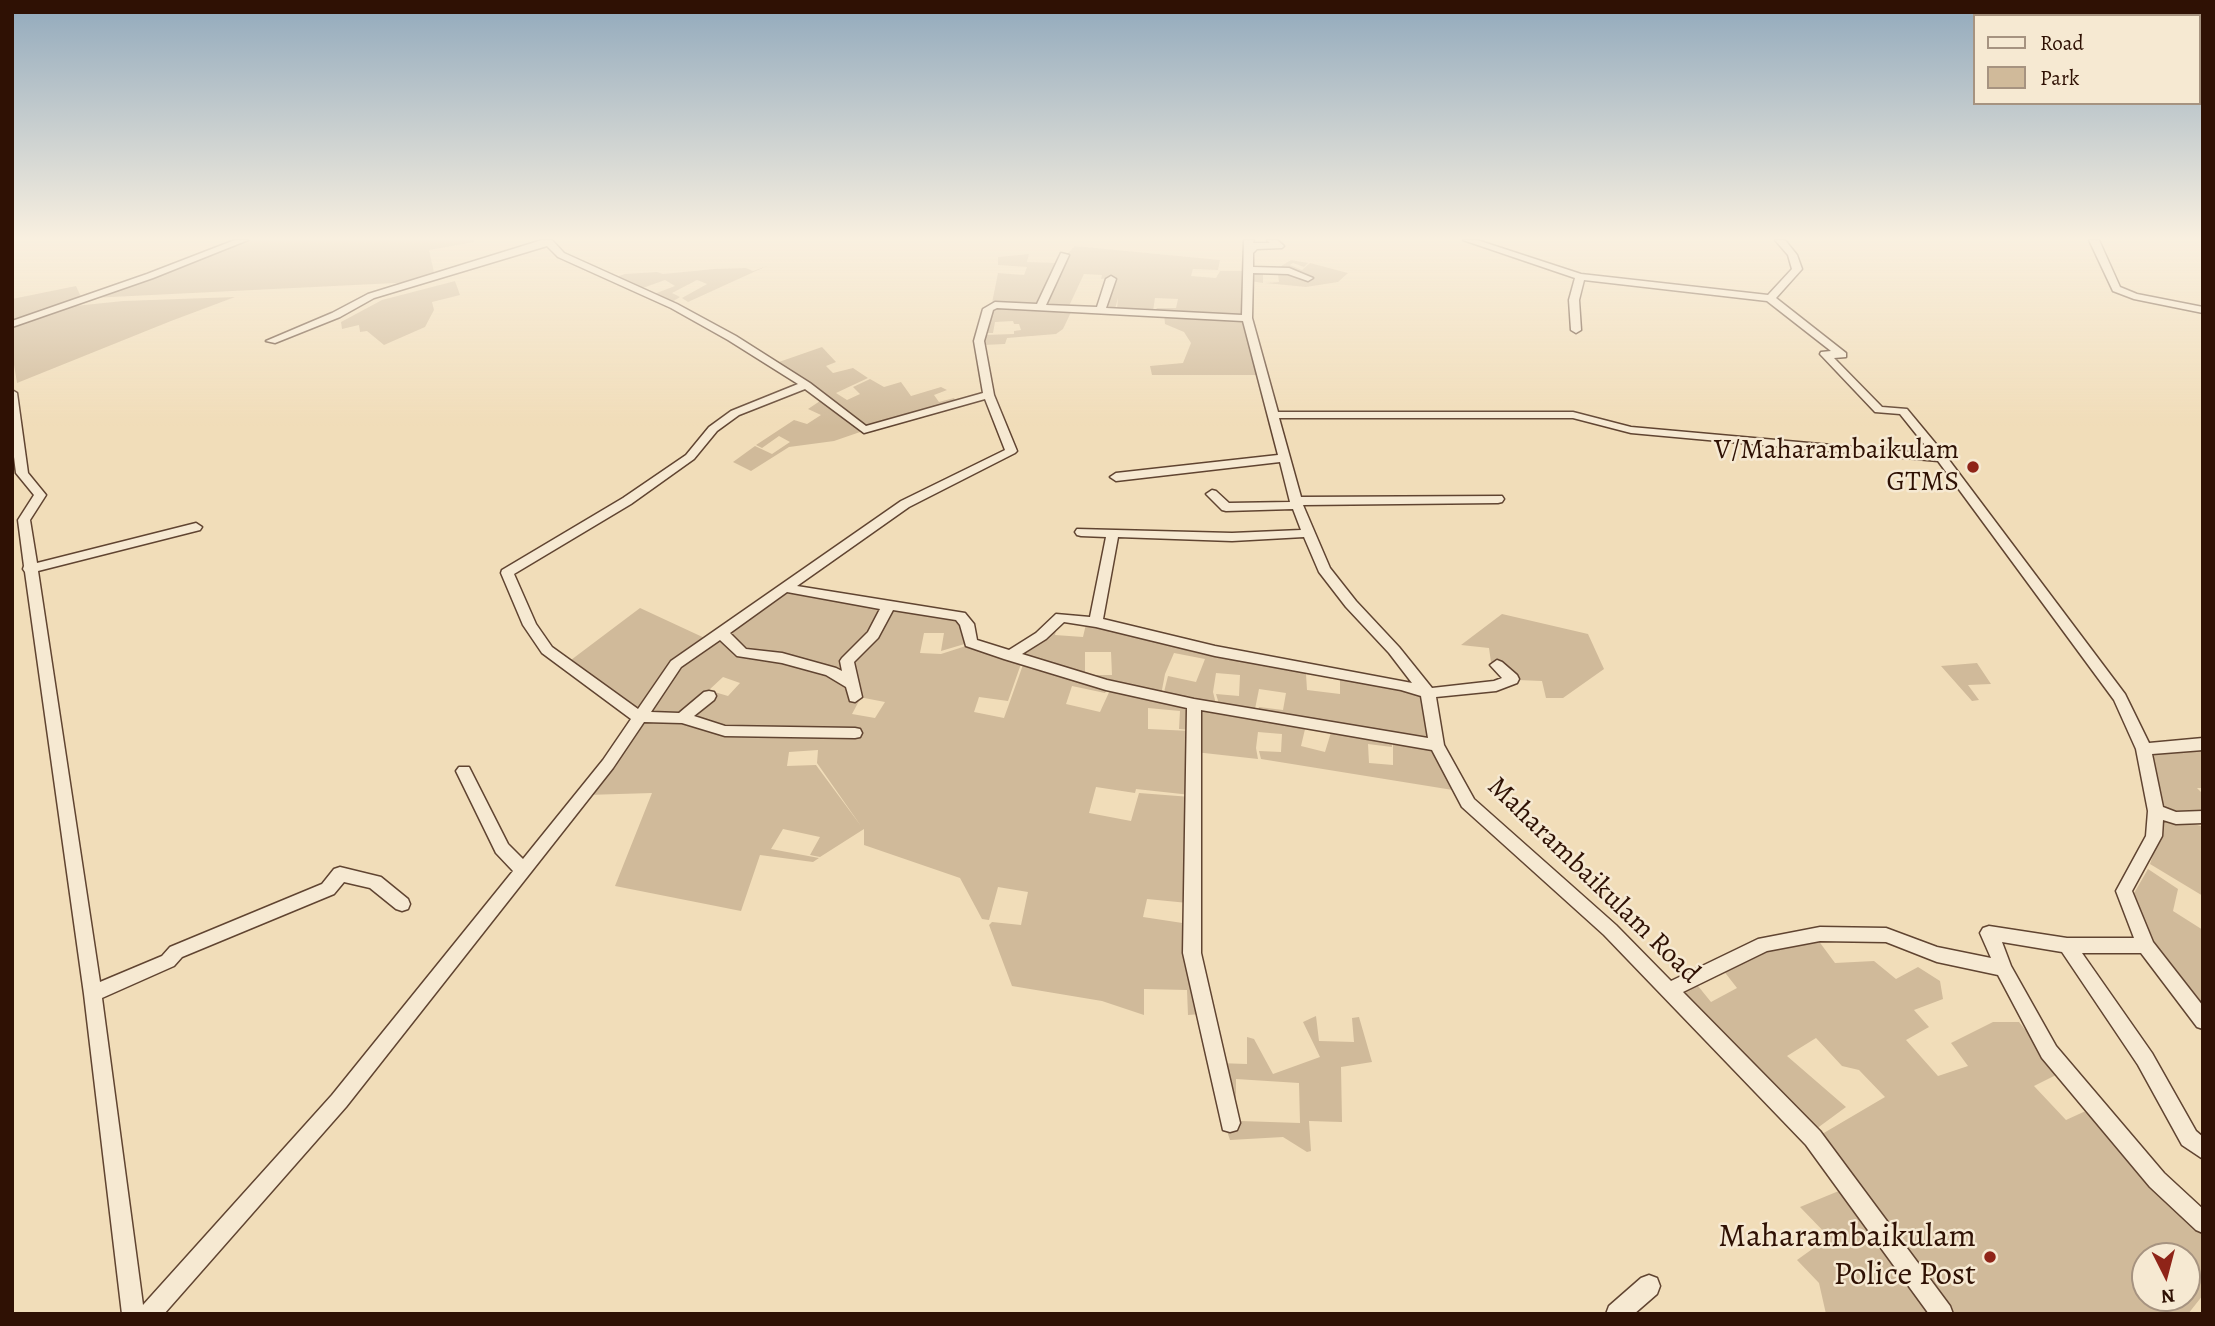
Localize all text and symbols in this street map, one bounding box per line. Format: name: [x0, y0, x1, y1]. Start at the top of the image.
legend: [1974, 14, 2201, 105]
text: Road: [2040, 29, 2084, 57]
text: Park: [2040, 64, 2079, 92]
place label: V/Maharambaikulam GTMS: [1714, 434, 1959, 500]
marker: V/Maharambaikulam GTMS: [1965, 459, 1981, 475]
street label: Maharambaikulam Road: [1480, 771, 1706, 991]
place label: Maharambaikulam Police Post: [1718, 1218, 1976, 1296]
north arrow: [2131, 1242, 2201, 1312]
marker: Maharambaikulam Police Post: [1982, 1249, 1998, 1265]
text: N: [2160, 1282, 2176, 1310]

